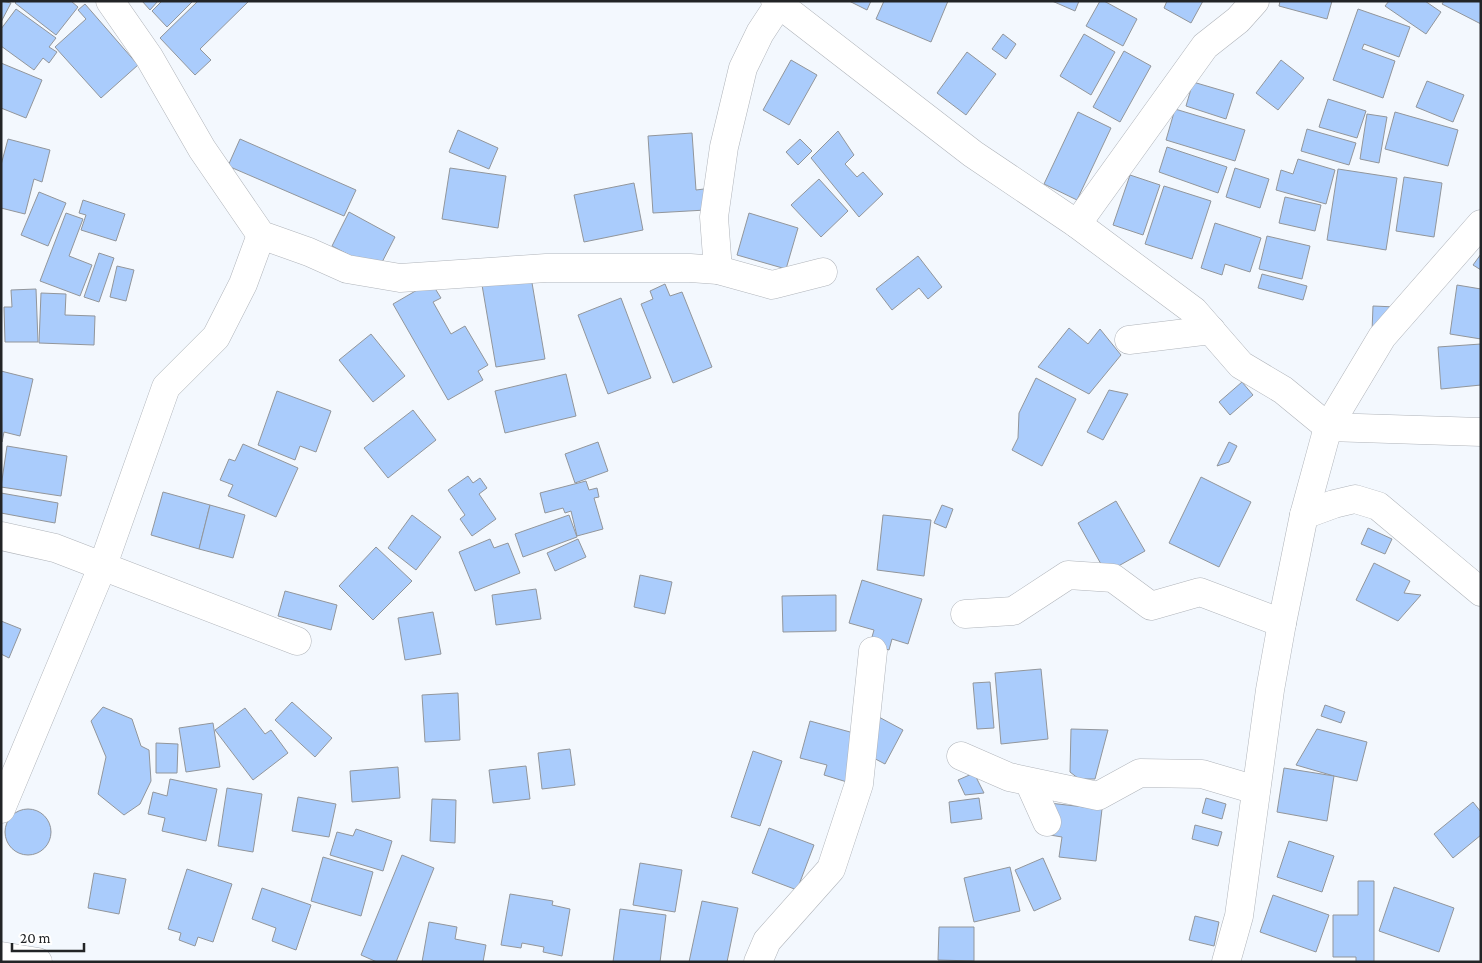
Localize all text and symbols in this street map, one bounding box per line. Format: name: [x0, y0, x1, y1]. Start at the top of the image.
scale bar: [12, 920, 85, 952]
text: 20 m: [20, 930, 51, 946]

